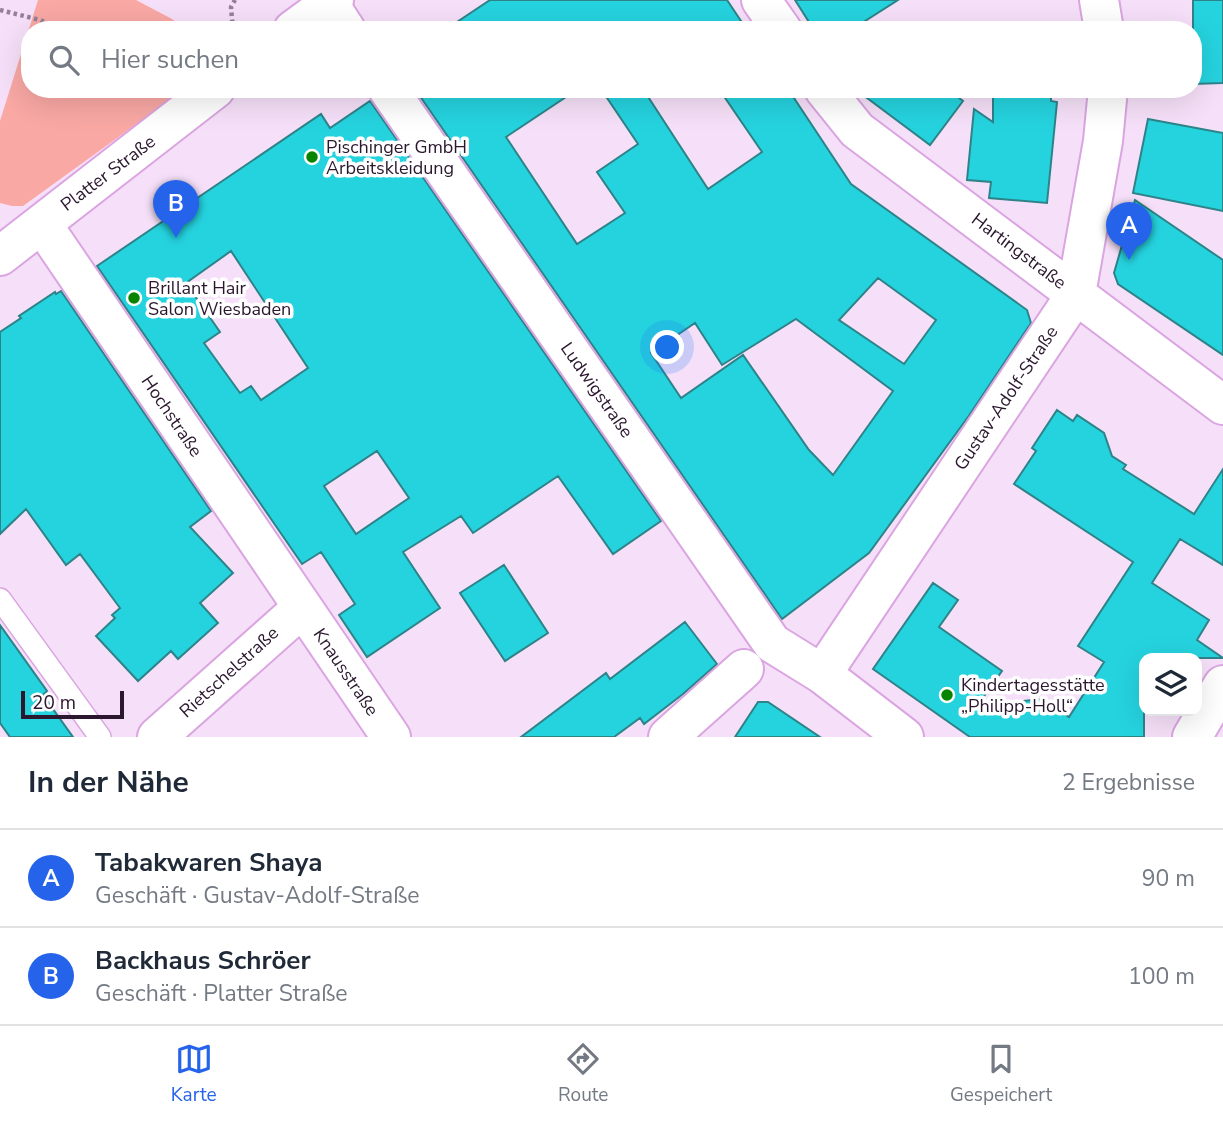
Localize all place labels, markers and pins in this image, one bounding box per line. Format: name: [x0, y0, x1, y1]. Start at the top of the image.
place label: Pischinger GmbH Arbeitskleidung: [326, 135, 467, 180]
marker: Pischinger GmbH Arbeitskleidung: [304, 149, 320, 165]
pin: B: [153, 180, 199, 238]
pin: A: [1106, 202, 1152, 260]
place label: Brillant Hair Salon Wiesbaden: [148, 276, 291, 321]
marker: Brillant Hair Salon Wiesbaden: [126, 290, 142, 306]
place label: Kindertagesstätte „Philipp-Holl“: [961, 673, 1105, 718]
marker: Kindertagesstätte „Philipp-Holl“: [939, 687, 955, 703]

